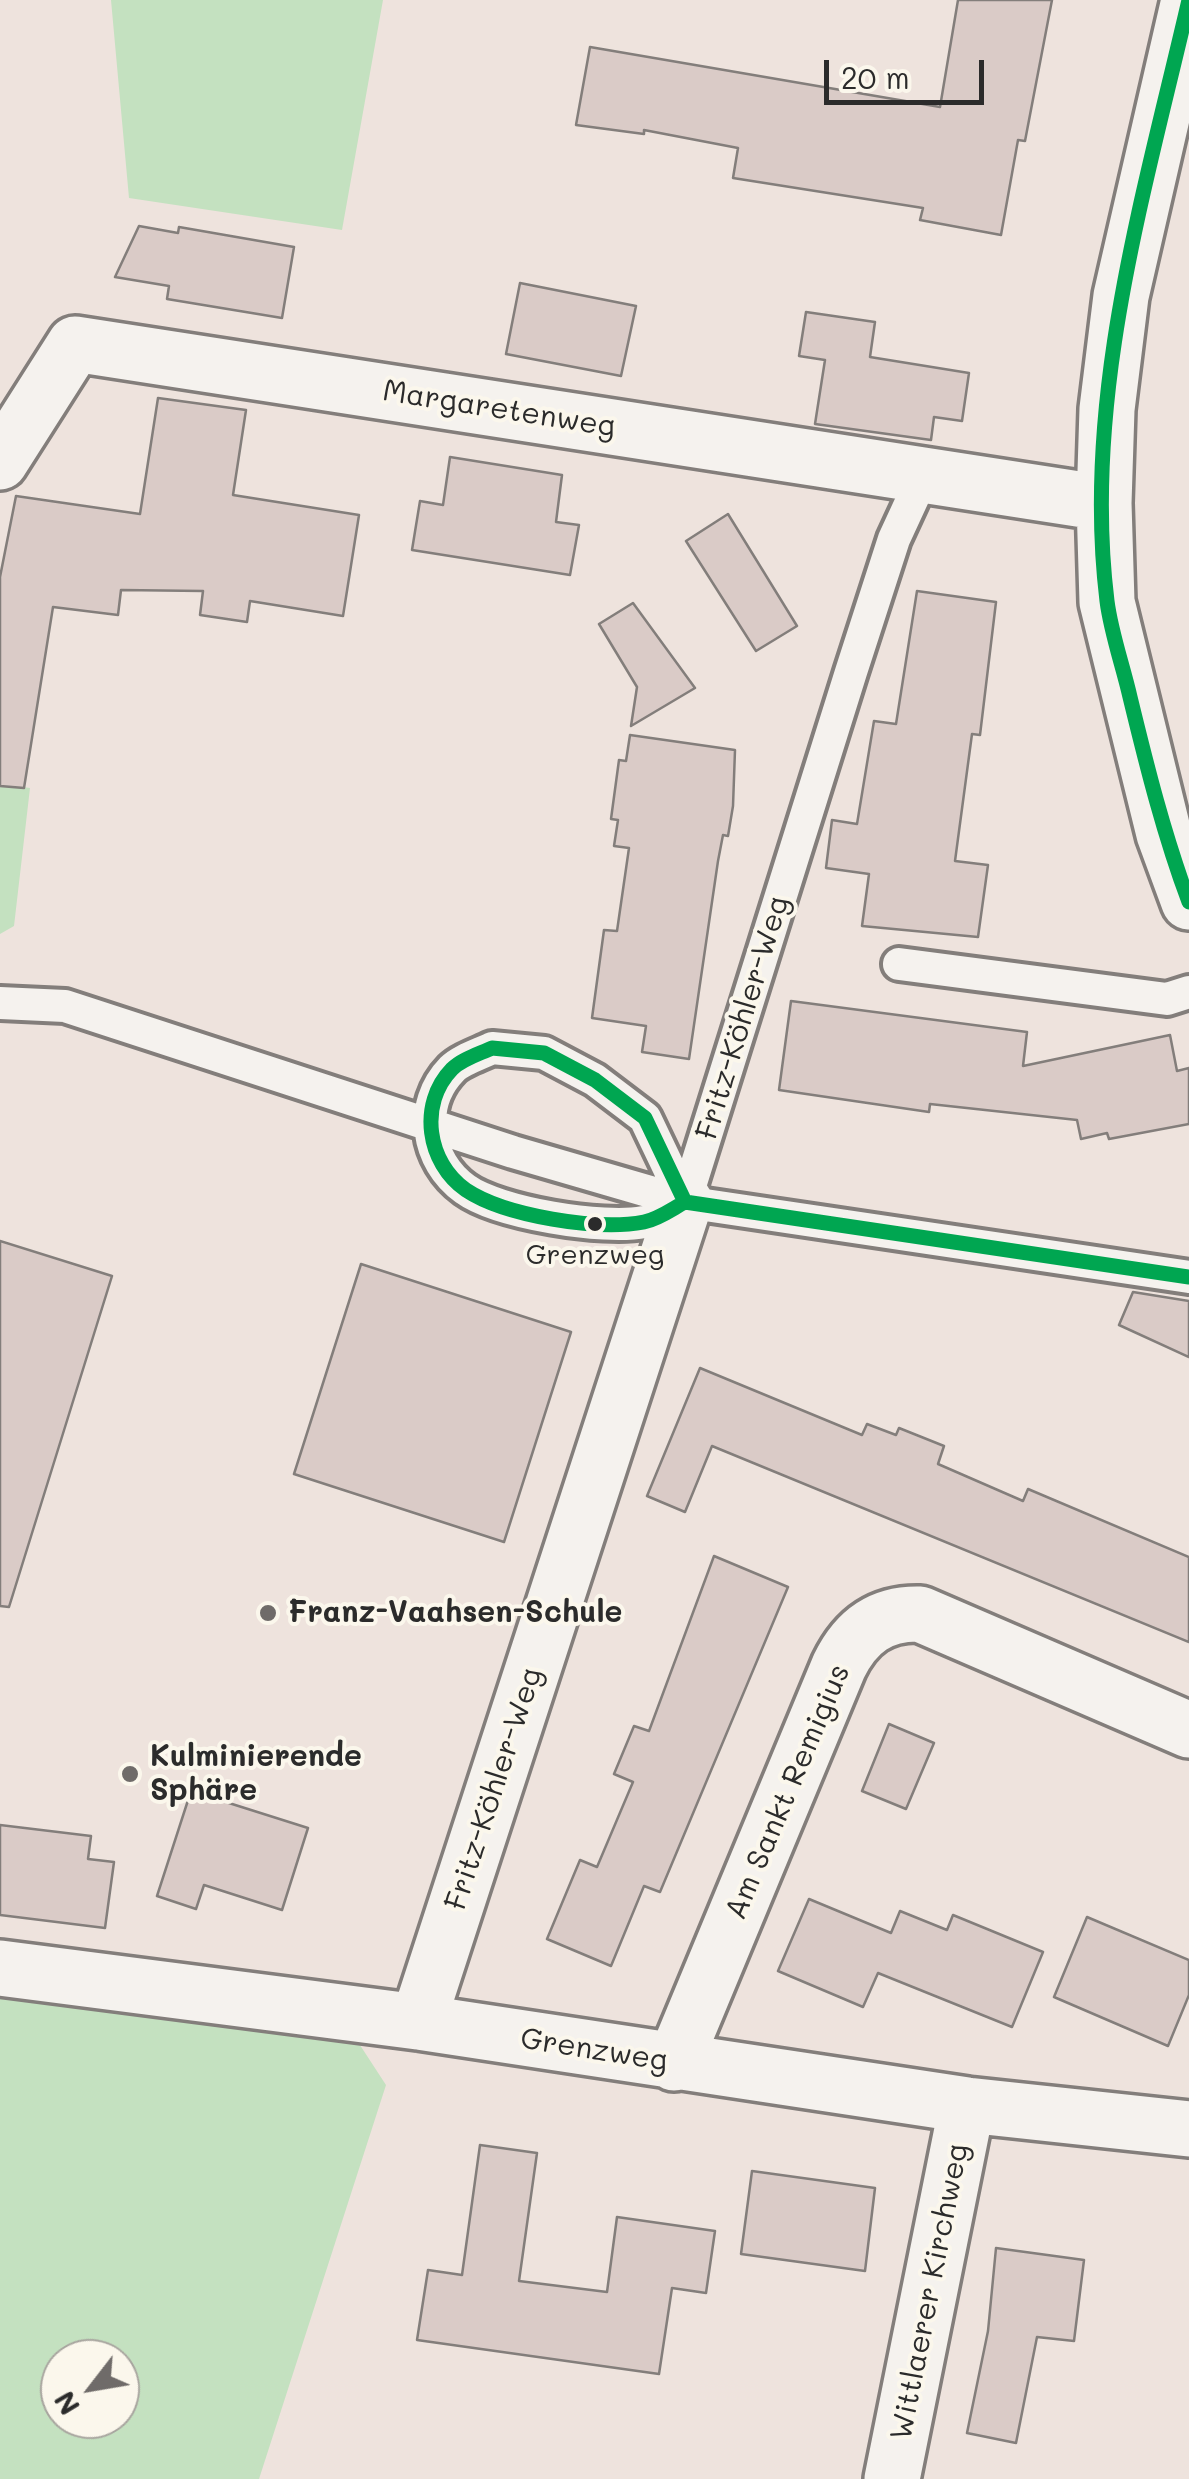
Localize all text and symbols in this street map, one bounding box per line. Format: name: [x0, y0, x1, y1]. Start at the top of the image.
scale bar: [829, 40, 989, 102]
text: 20 m: [841, 57, 910, 97]
street label: Margaretenweg: [380, 373, 618, 445]
street label: Fritz-Köhler-Weg: [689, 892, 797, 1144]
marker: Grenzweg: [585, 1214, 605, 1234]
place label: Grenzweg: [526, 1238, 664, 1272]
place label: Franz-Vaahsen-Schule: [288, 1595, 622, 1631]
marker: Franz-Vaahsen-Schule: [257, 1602, 279, 1624]
street label: Am Sankt Remigius: [718, 1659, 858, 1925]
street label: Fritz-Köhler-Weg: [438, 1663, 550, 1915]
place label: Kulminierende Sphäre: [150, 1739, 362, 1810]
marker: Kulminierende Sphäre: [119, 1763, 141, 1785]
street label: Grenzweg: [518, 2021, 670, 2079]
street label: Wittlaerer Kirchweg: [884, 2141, 976, 2443]
north arrow: [40, 2339, 140, 2439]
text: N: [45, 2385, 87, 2422]

